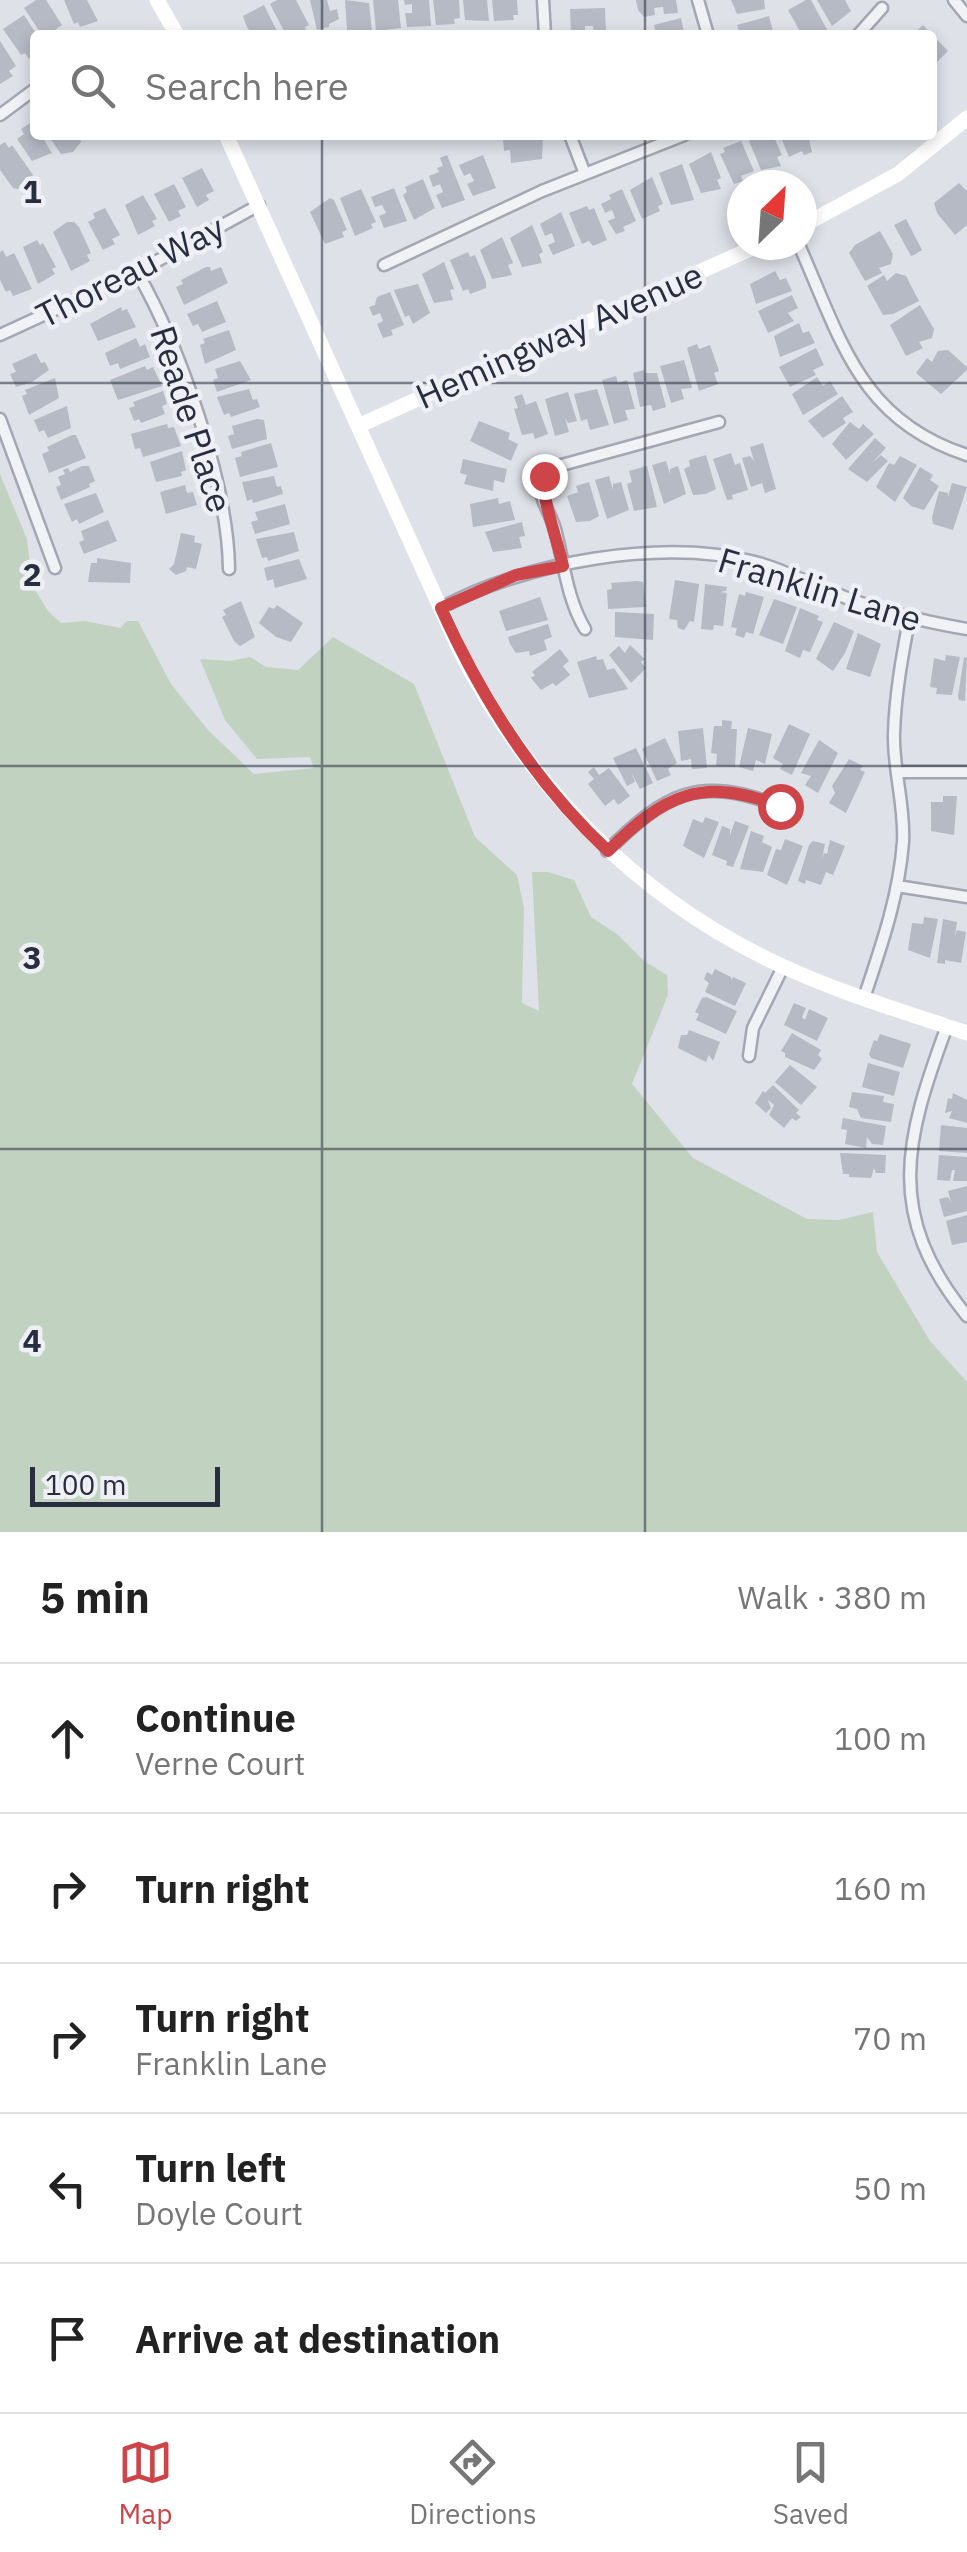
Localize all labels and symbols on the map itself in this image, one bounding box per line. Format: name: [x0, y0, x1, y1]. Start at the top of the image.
text: 1: [22, 170, 42, 212]
north arrow: [727, 170, 817, 260]
street label: Thoreau Way: [28, 204, 232, 338]
street label: Hemingway Avenue: [408, 251, 710, 419]
street label: Reade Place: [140, 320, 244, 518]
route end: [522, 454, 568, 500]
street label: Franklin Lane: [713, 536, 927, 642]
text: 2: [22, 553, 42, 595]
route start: [758, 784, 804, 830]
text: 3: [22, 936, 42, 978]
text: 4: [22, 1319, 42, 1361]
scale bar: [30, 1462, 220, 1506]

